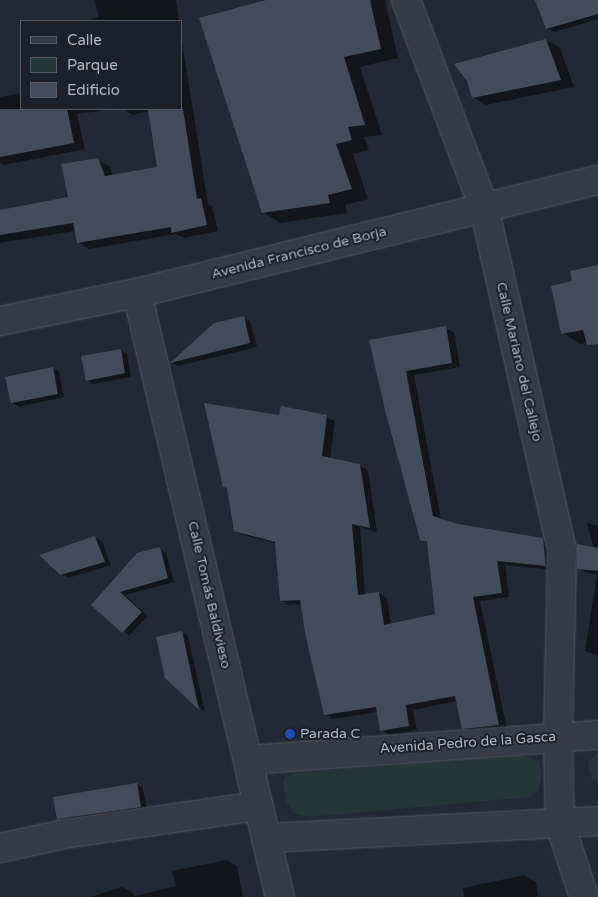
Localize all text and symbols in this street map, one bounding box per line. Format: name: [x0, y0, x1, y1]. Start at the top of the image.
legend: [20, 20, 182, 110]
text: Calle: [67, 31, 102, 49]
text: Parque: [67, 56, 118, 74]
text: Edificio: [67, 81, 120, 99]
street label: Avenida Francisco de Borja: [210, 223, 388, 283]
street label: Calle Mariano del Callejo: [492, 281, 546, 443]
street label: Calle Tomás Baldivieso: [184, 520, 234, 670]
place label: Parada C: [300, 726, 360, 742]
marker: Parada C: [284, 728, 296, 740]
street label: Avenida Pedro de la Gasca: [379, 728, 557, 758]

